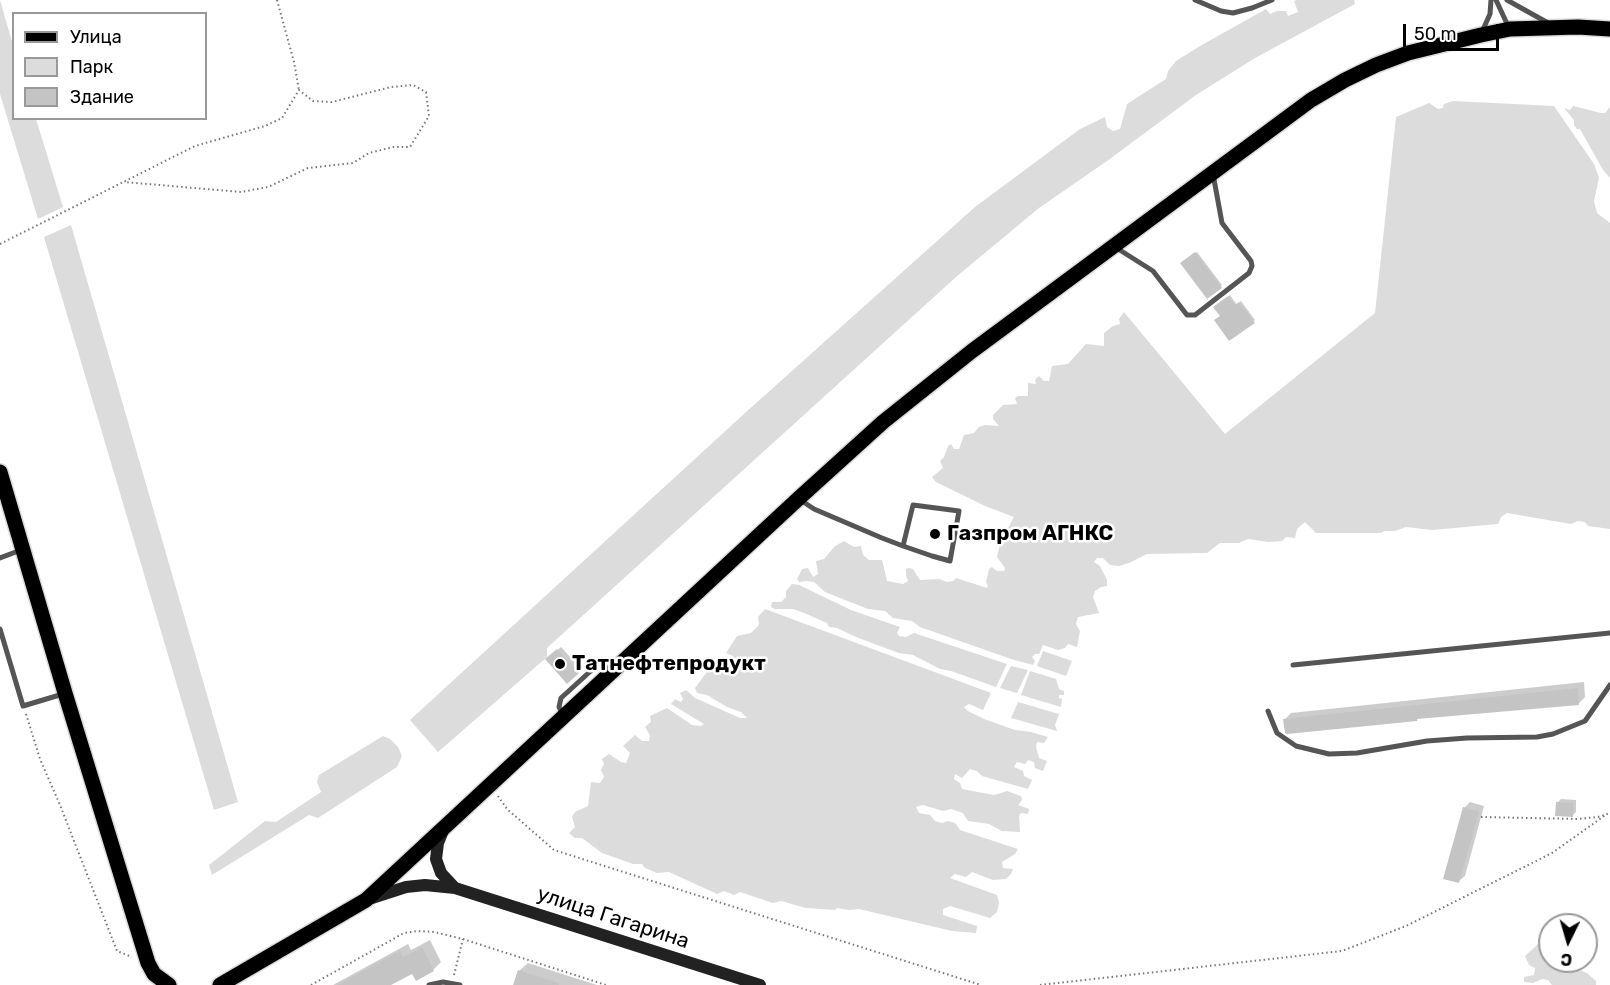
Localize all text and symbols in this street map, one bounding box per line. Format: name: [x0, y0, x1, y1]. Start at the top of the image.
legend: [12, 12, 207, 120]
scale bar: [1406, 12, 1502, 50]
text: 50 m: [1414, 23, 1457, 45]
text: Улица: [70, 26, 122, 48]
text: Парк: [70, 56, 113, 78]
text: Здание: [70, 86, 134, 108]
place label: Газпром АГНКС: [947, 521, 1113, 547]
marker: Газпром АГНКС: [928, 527, 942, 541]
place label: Татнефтепродукт: [572, 651, 766, 677]
marker: Татнефтепродукт: [553, 657, 567, 671]
street label: улица Гагарина: [534, 882, 692, 954]
north arrow: [1538, 913, 1598, 973]
text: С: [1560, 949, 1573, 969]

